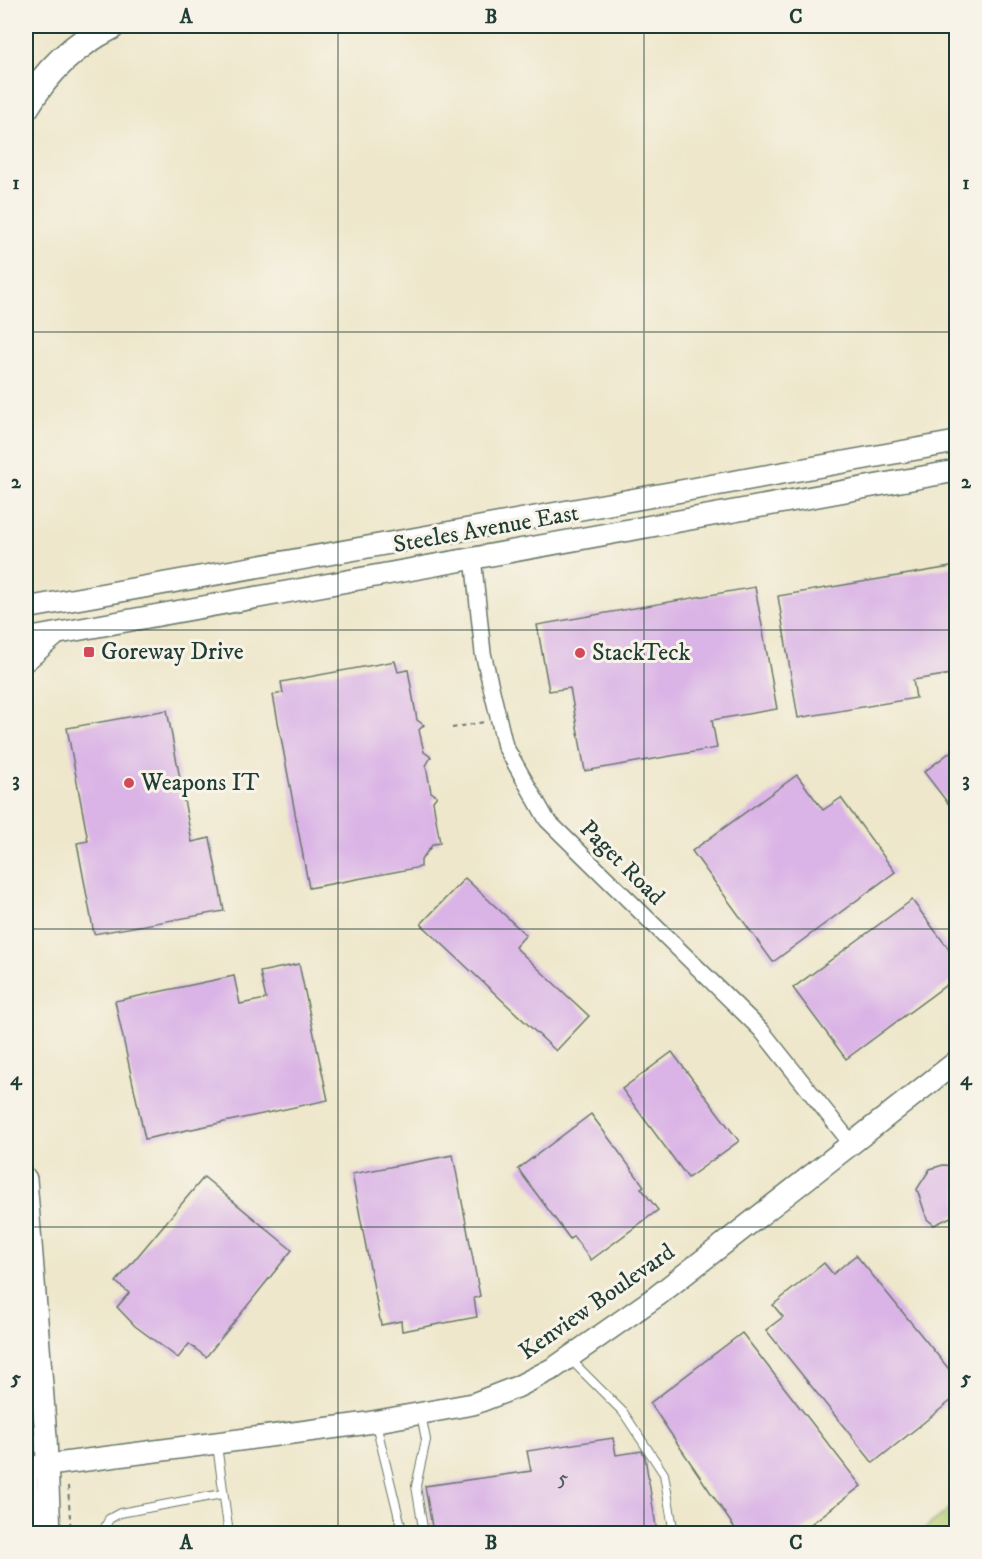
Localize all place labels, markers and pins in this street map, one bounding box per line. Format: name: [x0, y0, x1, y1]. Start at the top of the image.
place label: Goreway Drive: [101, 637, 244, 667]
place label: StackTeck: [592, 638, 690, 668]
marker: Goreway Drive: [82, 645, 96, 659]
marker: StackTeck: [573, 646, 587, 660]
place label: Weapons IT: [140, 768, 259, 798]
marker: Weapons IT: [122, 776, 136, 790]

